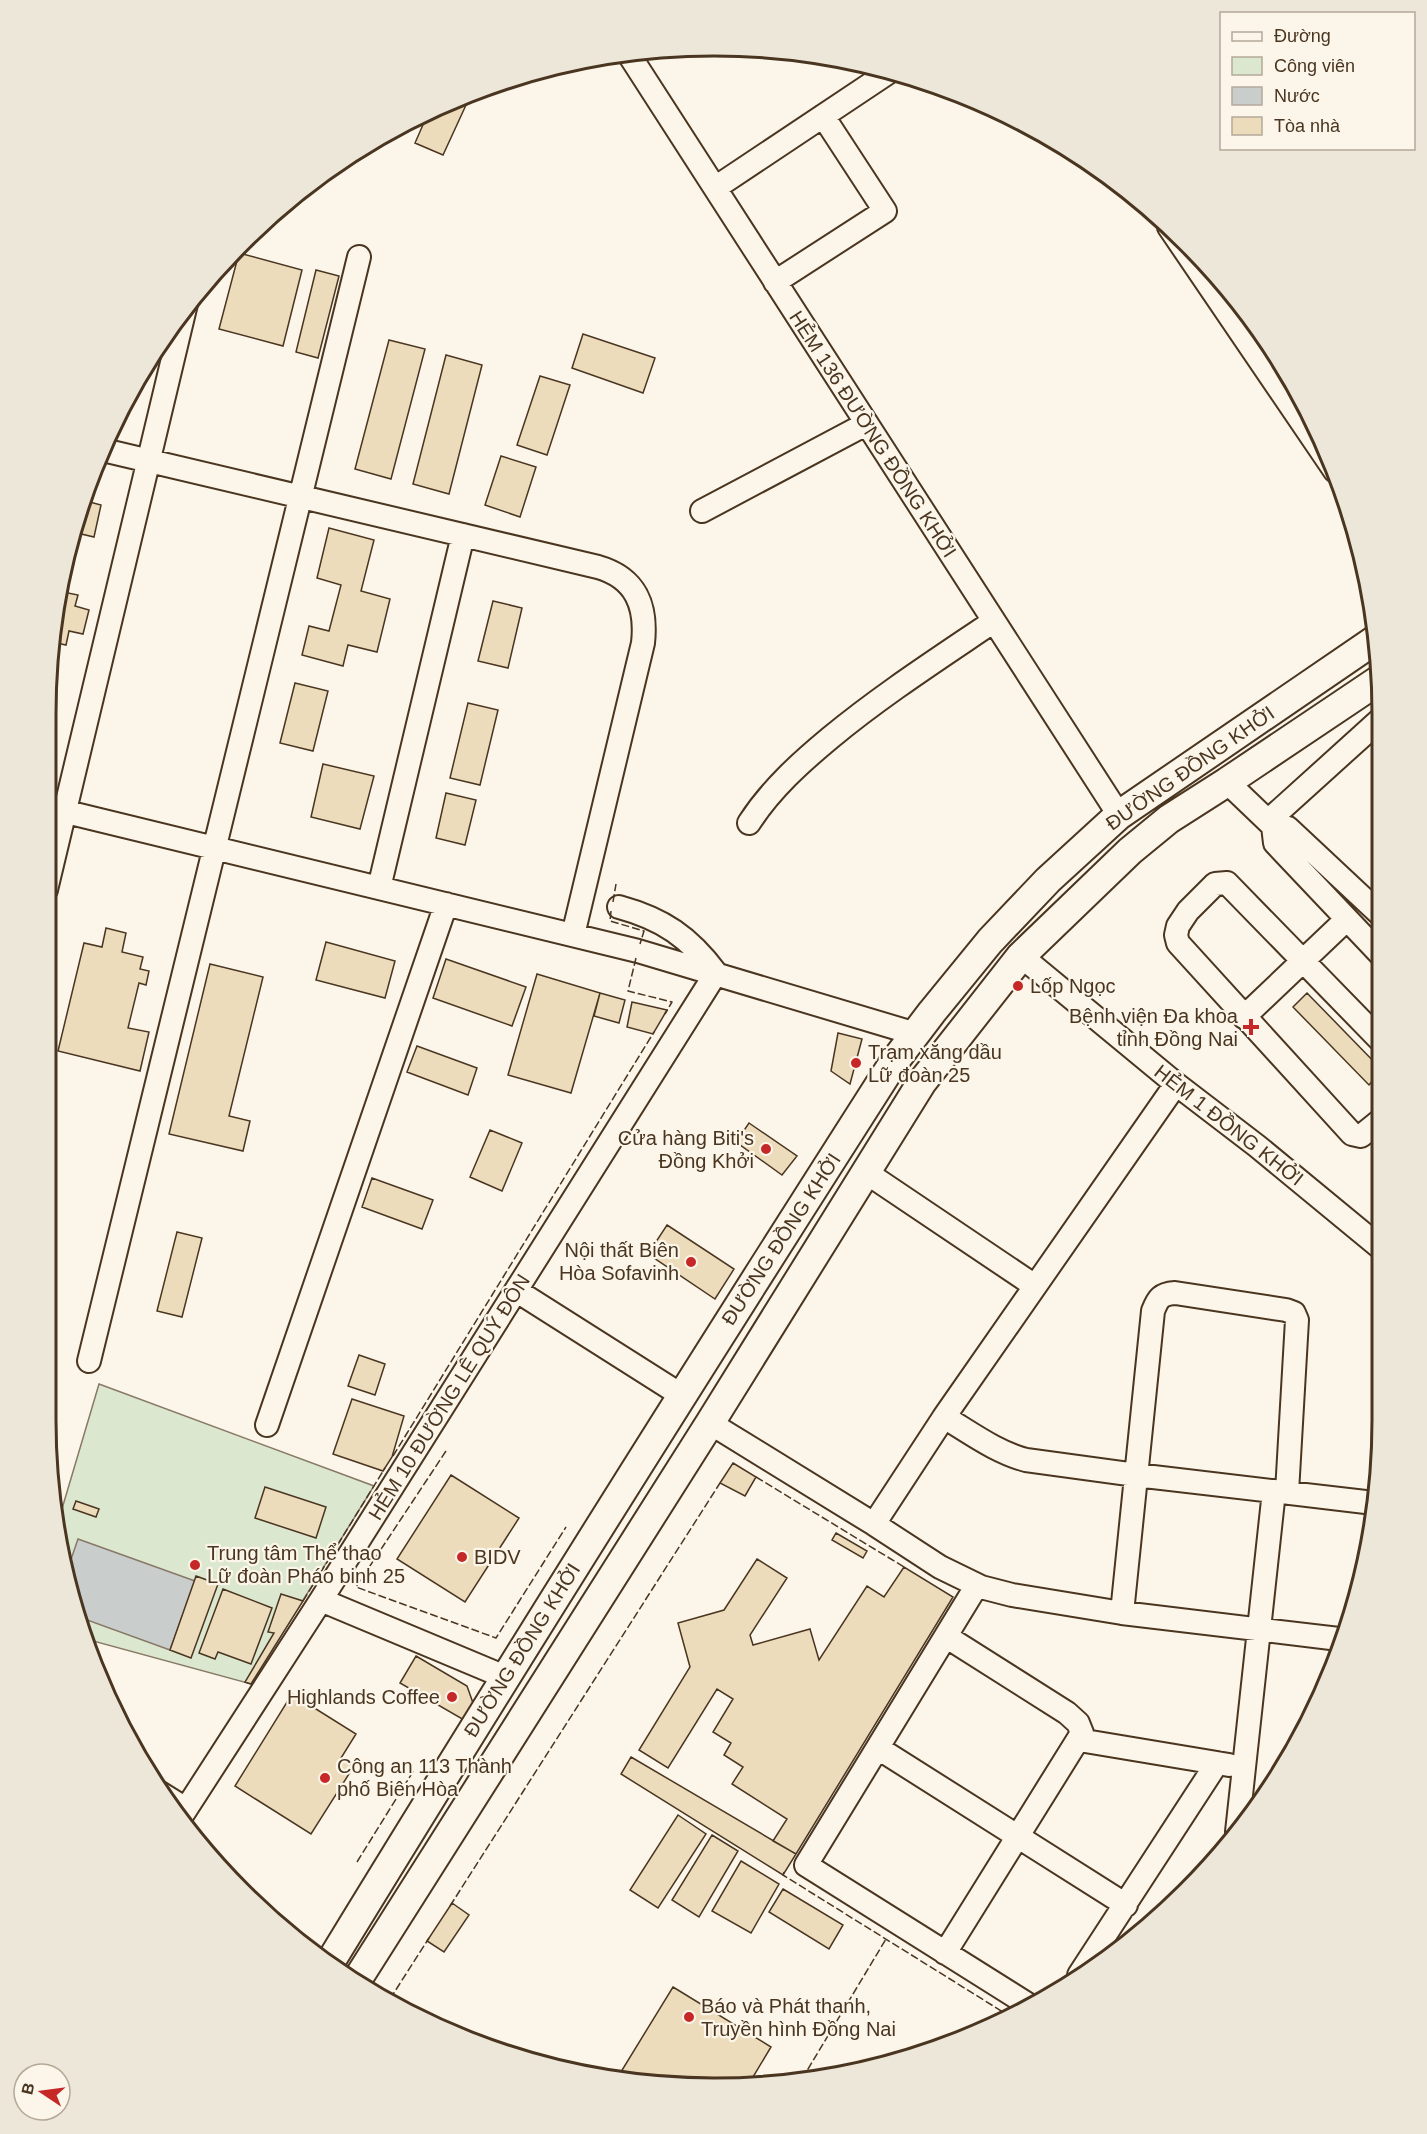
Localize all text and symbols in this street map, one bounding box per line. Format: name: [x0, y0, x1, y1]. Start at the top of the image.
legend: [1220, 12, 1415, 150]
text: Đường: [1274, 26, 1331, 46]
text: Công viên: [1274, 56, 1355, 76]
text: Nước: [1274, 86, 1320, 106]
text: Tòa nhà: [1274, 116, 1341, 136]
street label: HẺM 136 ĐƯỜNG ĐỒNG KHỞI: [785, 306, 962, 561]
street label: ĐƯỜNG ĐỒNG KHỞI: [1101, 701, 1278, 834]
place label: Lốp Ngọc: [1030, 975, 1116, 997]
marker: Lốp Ngọc: [1011, 979, 1025, 993]
place label: Bệnh viện Đa khoa tỉnh Đồng Nai: [1069, 1005, 1239, 1050]
marker: Bệnh viện Đa khoa tỉnh Đồng Nai: [1242, 1018, 1260, 1036]
place label: Trạm xăng dầu Lữ đoàn 25: [868, 1041, 1002, 1086]
marker: Trạm xăng dầu Lữ đoàn 25: [849, 1056, 863, 1070]
street label: HẺM 1 ĐỒNG KHỞI: [1150, 1059, 1308, 1190]
place label: Cửa hàng Biti's Đồng Khởi: [618, 1127, 754, 1172]
marker: Cửa hàng Biti's Đồng Khởi: [759, 1142, 773, 1156]
street label: ĐƯỜNG ĐỒNG KHỞI: [716, 1148, 845, 1329]
place label: Nội thất Biên Hòa Sofavinh: [559, 1239, 679, 1284]
marker: Nội thất Biên Hòa Sofavinh: [684, 1255, 698, 1269]
street label: HẺM 10 ĐƯỜNG LÊ QUÝ ĐÔN: [364, 1270, 534, 1524]
place label: Trung tâm Thể thao Lữ đoàn Pháo binh 25: [207, 1542, 405, 1587]
place label: BIDV: [474, 1546, 521, 1568]
marker: BIDV: [455, 1550, 469, 1564]
marker: Trung tâm Thể thao Lữ đoàn Pháo binh 25: [188, 1558, 202, 1572]
street label: ĐƯỜNG ĐỒNG KHỞI: [459, 1559, 584, 1741]
place label: Highlands Coffee: [287, 1686, 440, 1708]
marker: Highlands Coffee: [445, 1690, 459, 1704]
place label: Công an 113 Thành phố Biên Hòa: [337, 1755, 512, 1800]
marker: Công an 113 Thành phố Biên Hòa: [318, 1771, 332, 1785]
place label: Báo và Phát thanh, Truyền hình Đồng Nai: [701, 1995, 896, 2040]
marker: Báo và Phát thanh, Truyền hình Đồng Nai: [682, 2010, 696, 2024]
north arrow: [12, 2062, 72, 2122]
text: B: [18, 2081, 37, 2096]

